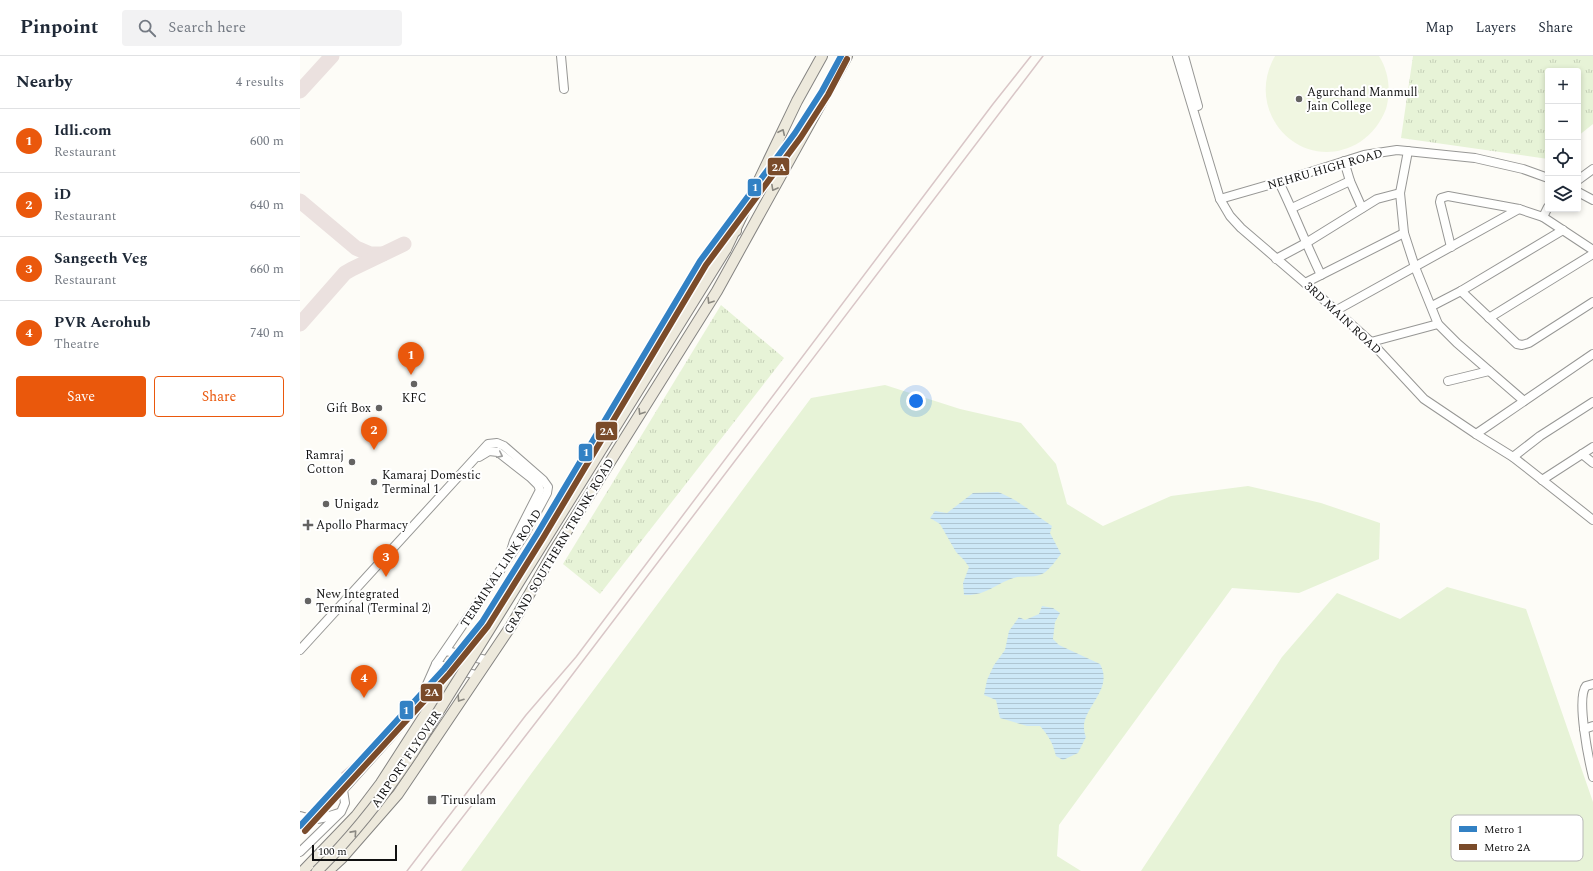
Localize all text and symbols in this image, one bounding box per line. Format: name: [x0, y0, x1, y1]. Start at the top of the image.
search box: [122, 10, 402, 46]
text: Pinpoint: [20, 13, 98, 42]
text: Search here: [168, 16, 246, 39]
icon: search: [136, 17, 158, 39]
text: Map: [1425, 17, 1454, 38]
text: Layers: [1476, 17, 1516, 38]
text: Share: [1538, 17, 1573, 38]
map controls: [1545, 68, 1581, 212]
button: +: [1545, 68, 1581, 104]
text: Nearby: [16, 69, 72, 95]
text: 4 results: [236, 72, 284, 92]
place label: Agurchand Manmull Jain College: [1307, 83, 1418, 116]
marker: Agurchand Manmull Jain College: [1294, 94, 1304, 104]
button: −: [1545, 104, 1581, 140]
text: Idli.com: [54, 119, 112, 142]
one-way arrow: [777, 129, 785, 136]
text: 1: [25, 131, 33, 151]
text: 600 m: [250, 131, 284, 151]
button: locate: [1545, 140, 1581, 176]
text: Restaurant: [54, 142, 116, 162]
street label: NEHRU HIGH ROAD: [1265, 144, 1385, 195]
line badge: 2A: [767, 157, 790, 176]
text: 2A: [772, 159, 787, 176]
button: layers: [1545, 176, 1581, 212]
line badge: 1: [747, 178, 762, 197]
text: 1: [752, 179, 758, 196]
text: iD: [54, 183, 71, 206]
one-way arrow: [771, 184, 778, 191]
text: 2: [25, 195, 33, 215]
text: 640 m: [250, 195, 284, 215]
text: Restaurant: [54, 206, 116, 226]
text: Sangeeth Veg: [54, 247, 148, 270]
text: 3: [25, 259, 33, 279]
text: 660 m: [250, 259, 284, 279]
text: Restaurant: [54, 270, 116, 290]
street label: 3RD MAIN ROAD: [1300, 277, 1386, 359]
one-way arrow: [708, 297, 715, 304]
text: PVR Aerohub: [54, 311, 150, 334]
text: 4: [25, 323, 33, 343]
text: 740 m: [250, 323, 284, 343]
text: Theatre: [54, 334, 99, 354]
pin: 1: [398, 342, 424, 375]
button: Save: [16, 376, 146, 417]
button: Share: [154, 376, 284, 417]
marker: KFC: [409, 379, 419, 389]
place label: KFC: [402, 389, 426, 408]
your location: [906, 391, 926, 411]
place label: Gift Box: [326, 399, 371, 418]
marker: Gift Box: [374, 403, 384, 413]
one-way arrow: [638, 408, 646, 415]
pin: 2: [361, 417, 387, 450]
line badge: 2A: [595, 421, 618, 441]
text: 2A: [600, 423, 615, 440]
line badge: 1: [578, 443, 593, 462]
text: 1: [583, 444, 589, 461]
place label: Ramraj Cotton: [305, 446, 344, 479]
one-way arrow: [496, 450, 503, 458]
street label: GRAND SOUTHERN TRUNK ROAD: [499, 455, 620, 638]
marker: Ramraj Cotton: [347, 457, 357, 467]
place label: Kamaraj Domestic Terminal 1: [382, 466, 481, 499]
marker: Kamaraj Domestic Terminal 1: [369, 477, 379, 487]
place label: Unigadz: [334, 495, 379, 514]
marker: Unigadz: [321, 499, 331, 509]
street label: TERMINAL LINK ROAD: [456, 505, 547, 631]
place label: Apollo Pharmacy: [316, 516, 409, 535]
marker: Apollo Pharmacy: [303, 520, 313, 530]
pin: 3: [373, 544, 399, 577]
place label: New Integrated Terminal (Terminal 2): [316, 585, 431, 618]
marker: New Integrated Terminal (Terminal 2): [303, 596, 313, 606]
pin: 4: [351, 665, 377, 698]
line badge: 2A: [420, 683, 443, 702]
text: 2A: [425, 684, 440, 701]
one-way arrow: [458, 695, 465, 702]
line badge: 1: [399, 700, 414, 720]
text: 1: [403, 702, 409, 719]
street label: AIRPORT FLYOVER: [367, 707, 446, 812]
place label: Tirusulam: [441, 791, 496, 810]
marker: Tirusulam: [426, 794, 438, 806]
legend: [1451, 815, 1583, 861]
text: Metro 1: [1484, 821, 1522, 838]
one-way arrow: [349, 830, 356, 837]
text: Metro 2A: [1484, 839, 1531, 856]
scale bar: [312, 843, 397, 862]
text: 100 m: [318, 843, 347, 860]

